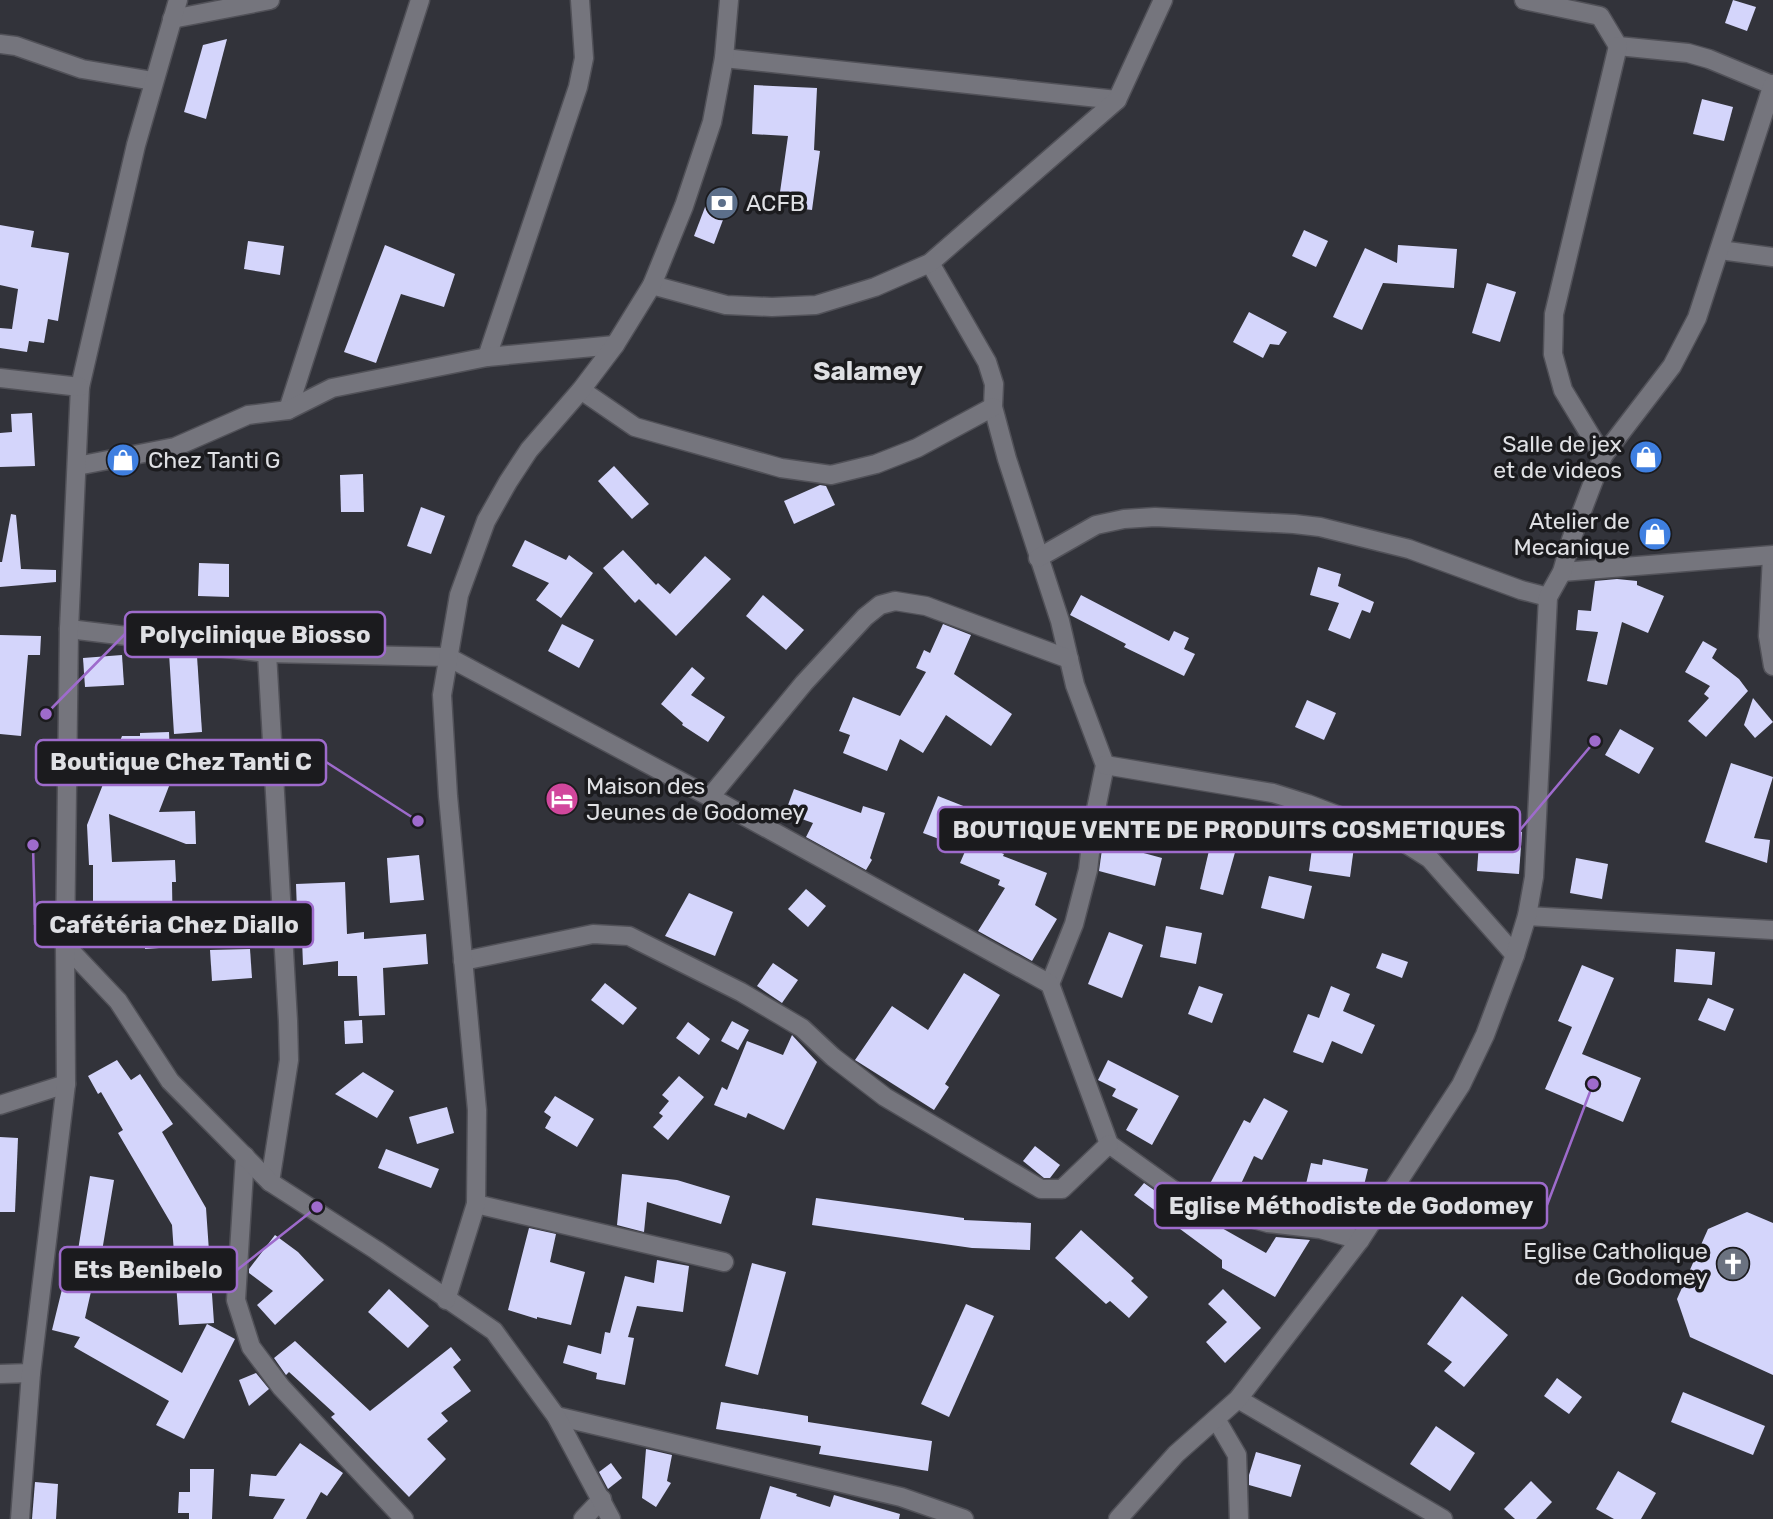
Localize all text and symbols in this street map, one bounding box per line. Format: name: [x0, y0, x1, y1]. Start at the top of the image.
bank icon: ACFB: [703, 184, 741, 222]
place label: ACFB: [746, 189, 805, 217]
district label: Salamey: [813, 356, 923, 387]
place label: Salle de jex et de videos: [1493, 430, 1622, 484]
shop icon: Salle de jex et de videos: [1627, 438, 1665, 476]
shop icon: Chez Tanti G: [104, 441, 142, 479]
place label: Chez Tanti G: [148, 446, 280, 474]
place label: Atelier de Mecanique: [1514, 507, 1630, 561]
shop icon: Atelier de Mecanique: [1636, 515, 1674, 553]
callout: Polyclinique Biosso: [125, 612, 385, 657]
text: Polyclinique Biosso: [139, 621, 371, 649]
callout: Boutique Chez Tanti C: [36, 740, 326, 785]
text: Boutique Chez Tanti C: [50, 748, 312, 776]
place label: Maison des Jeunes de Godomey: [586, 772, 805, 826]
hotel icon: Maison des Jeunes de Godomey: [543, 780, 581, 818]
callout: BOUTIQUE VENTE DE PRODUITS COSMETIQUES: [938, 807, 1520, 852]
text: BOUTIQUE VENTE DE PRODUITS COSMETIQUES: [953, 816, 1506, 844]
callout: Cafétéria Chez Diallo: [35, 902, 313, 947]
text: Cafétéria Chez Diallo: [49, 911, 299, 939]
callout: Eglise Méthodiste de Godomey: [1155, 1183, 1547, 1228]
text: Eglise Méthodiste de Godomey: [1169, 1192, 1533, 1220]
place label: Eglise Catholique de Godomey: [1523, 1237, 1708, 1291]
church icon: Eglise Catholique de Godomey: [1714, 1245, 1752, 1283]
callout: Ets Benibelo: [60, 1247, 237, 1292]
text: Ets Benibelo: [73, 1256, 223, 1284]

